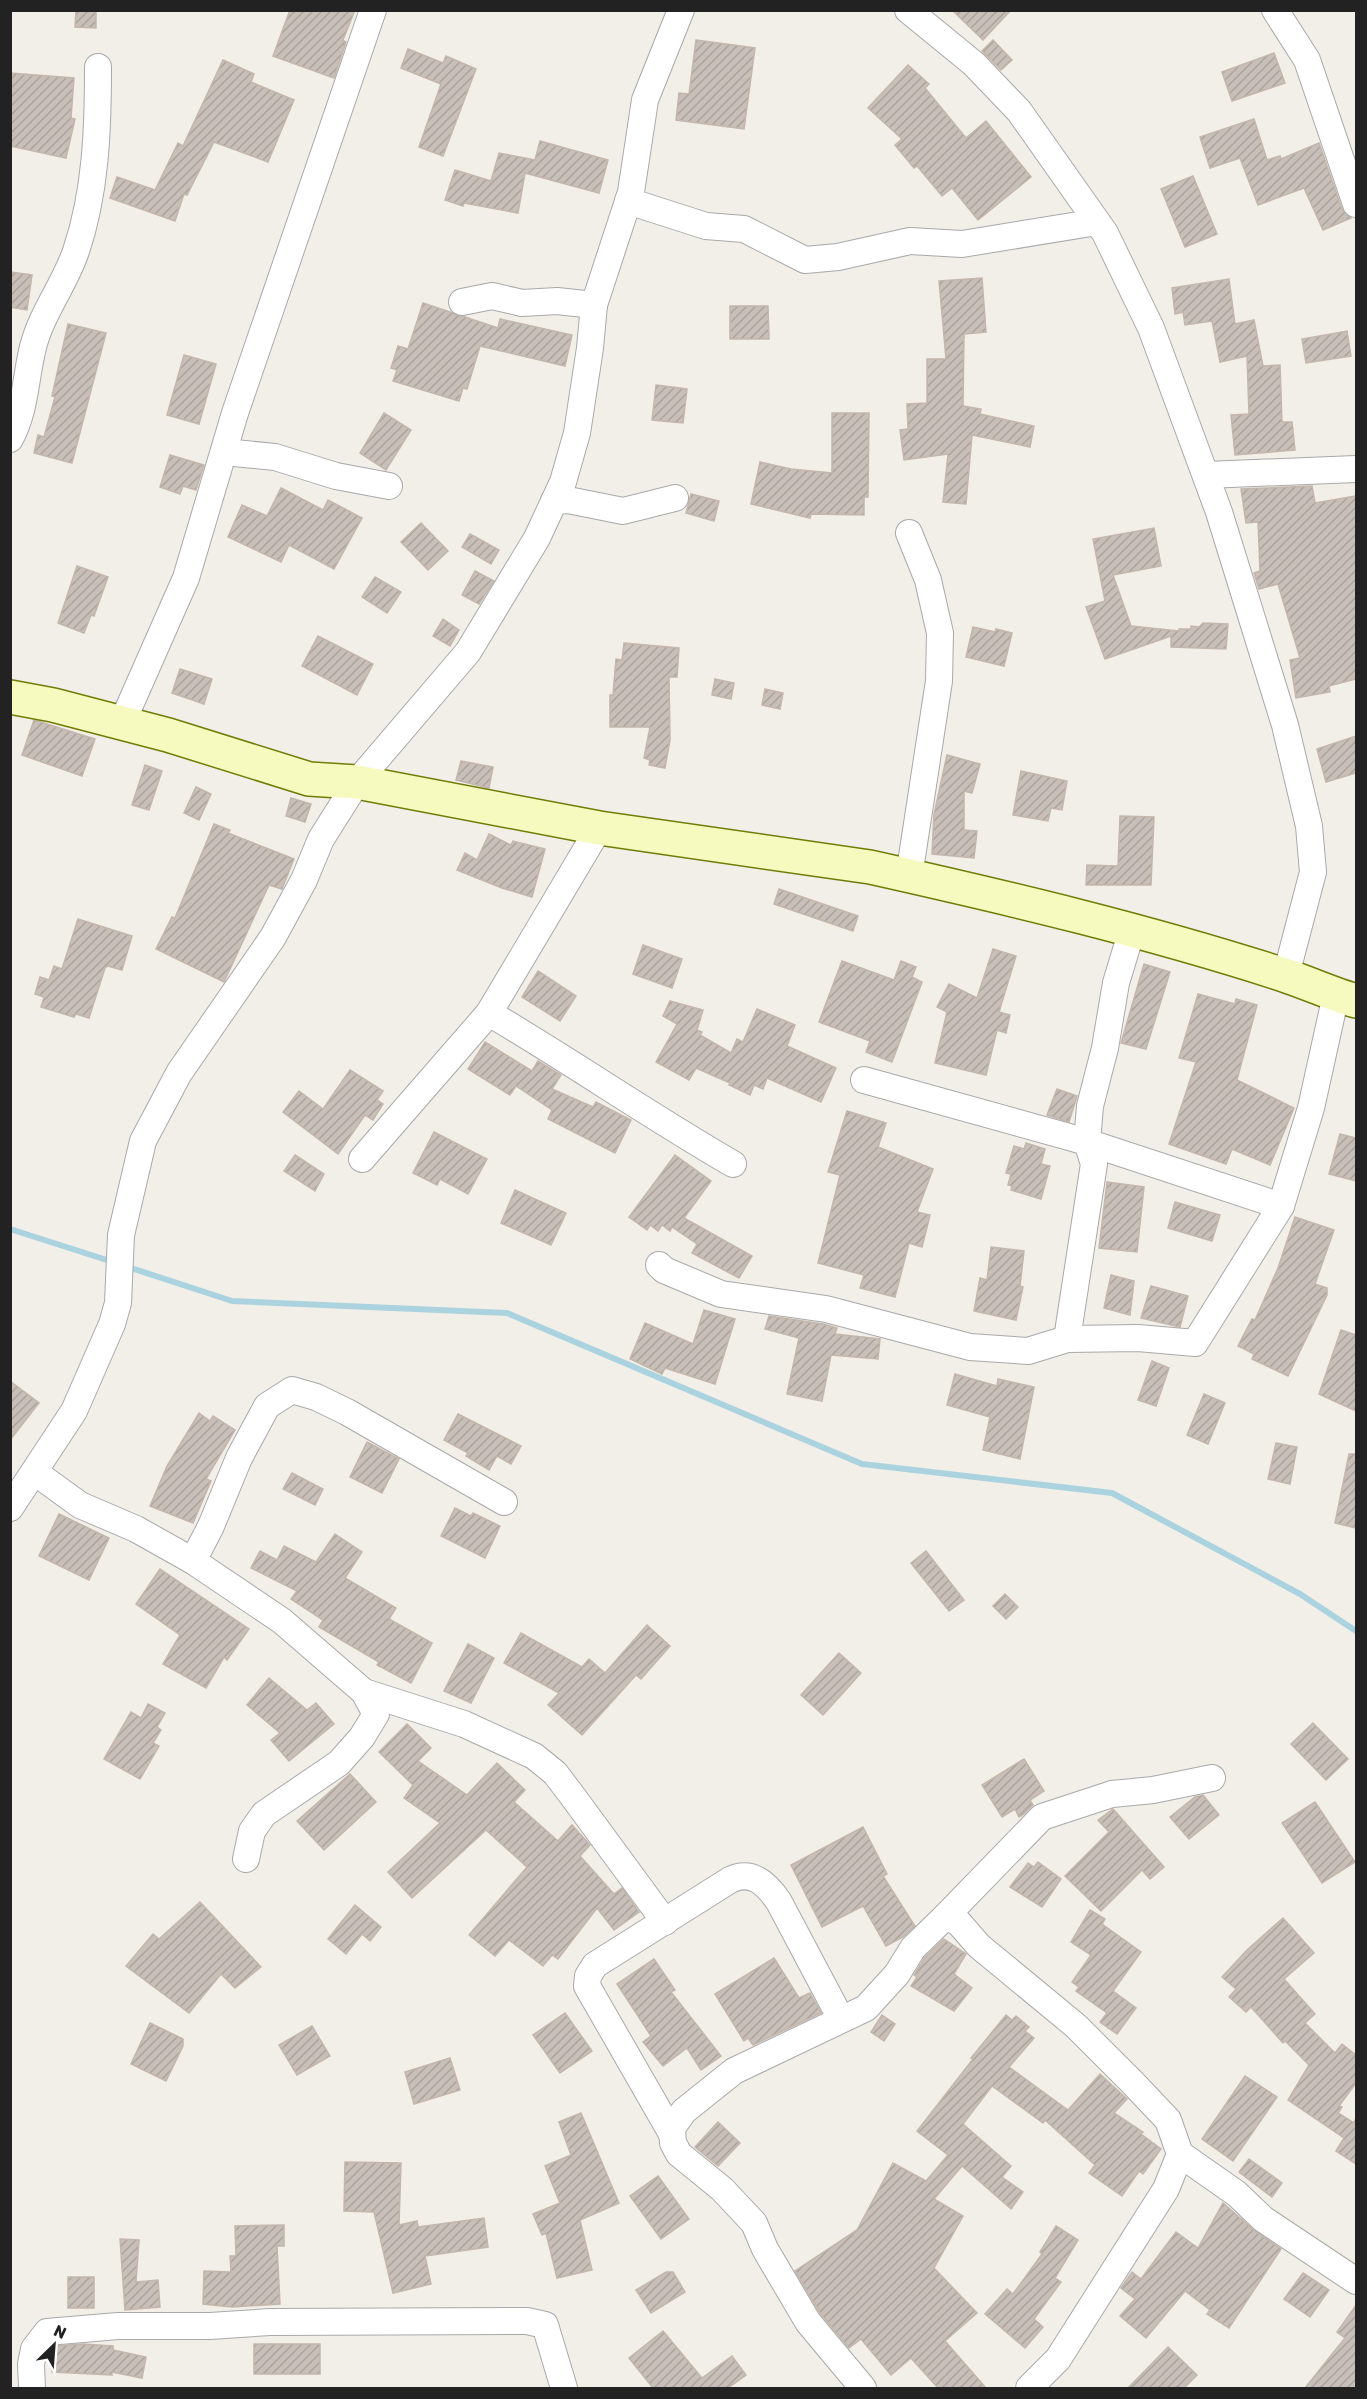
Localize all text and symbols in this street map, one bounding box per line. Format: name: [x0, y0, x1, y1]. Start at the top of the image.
north arrow: [24, 2315, 84, 2375]
text: N: [51, 2321, 69, 2343]

